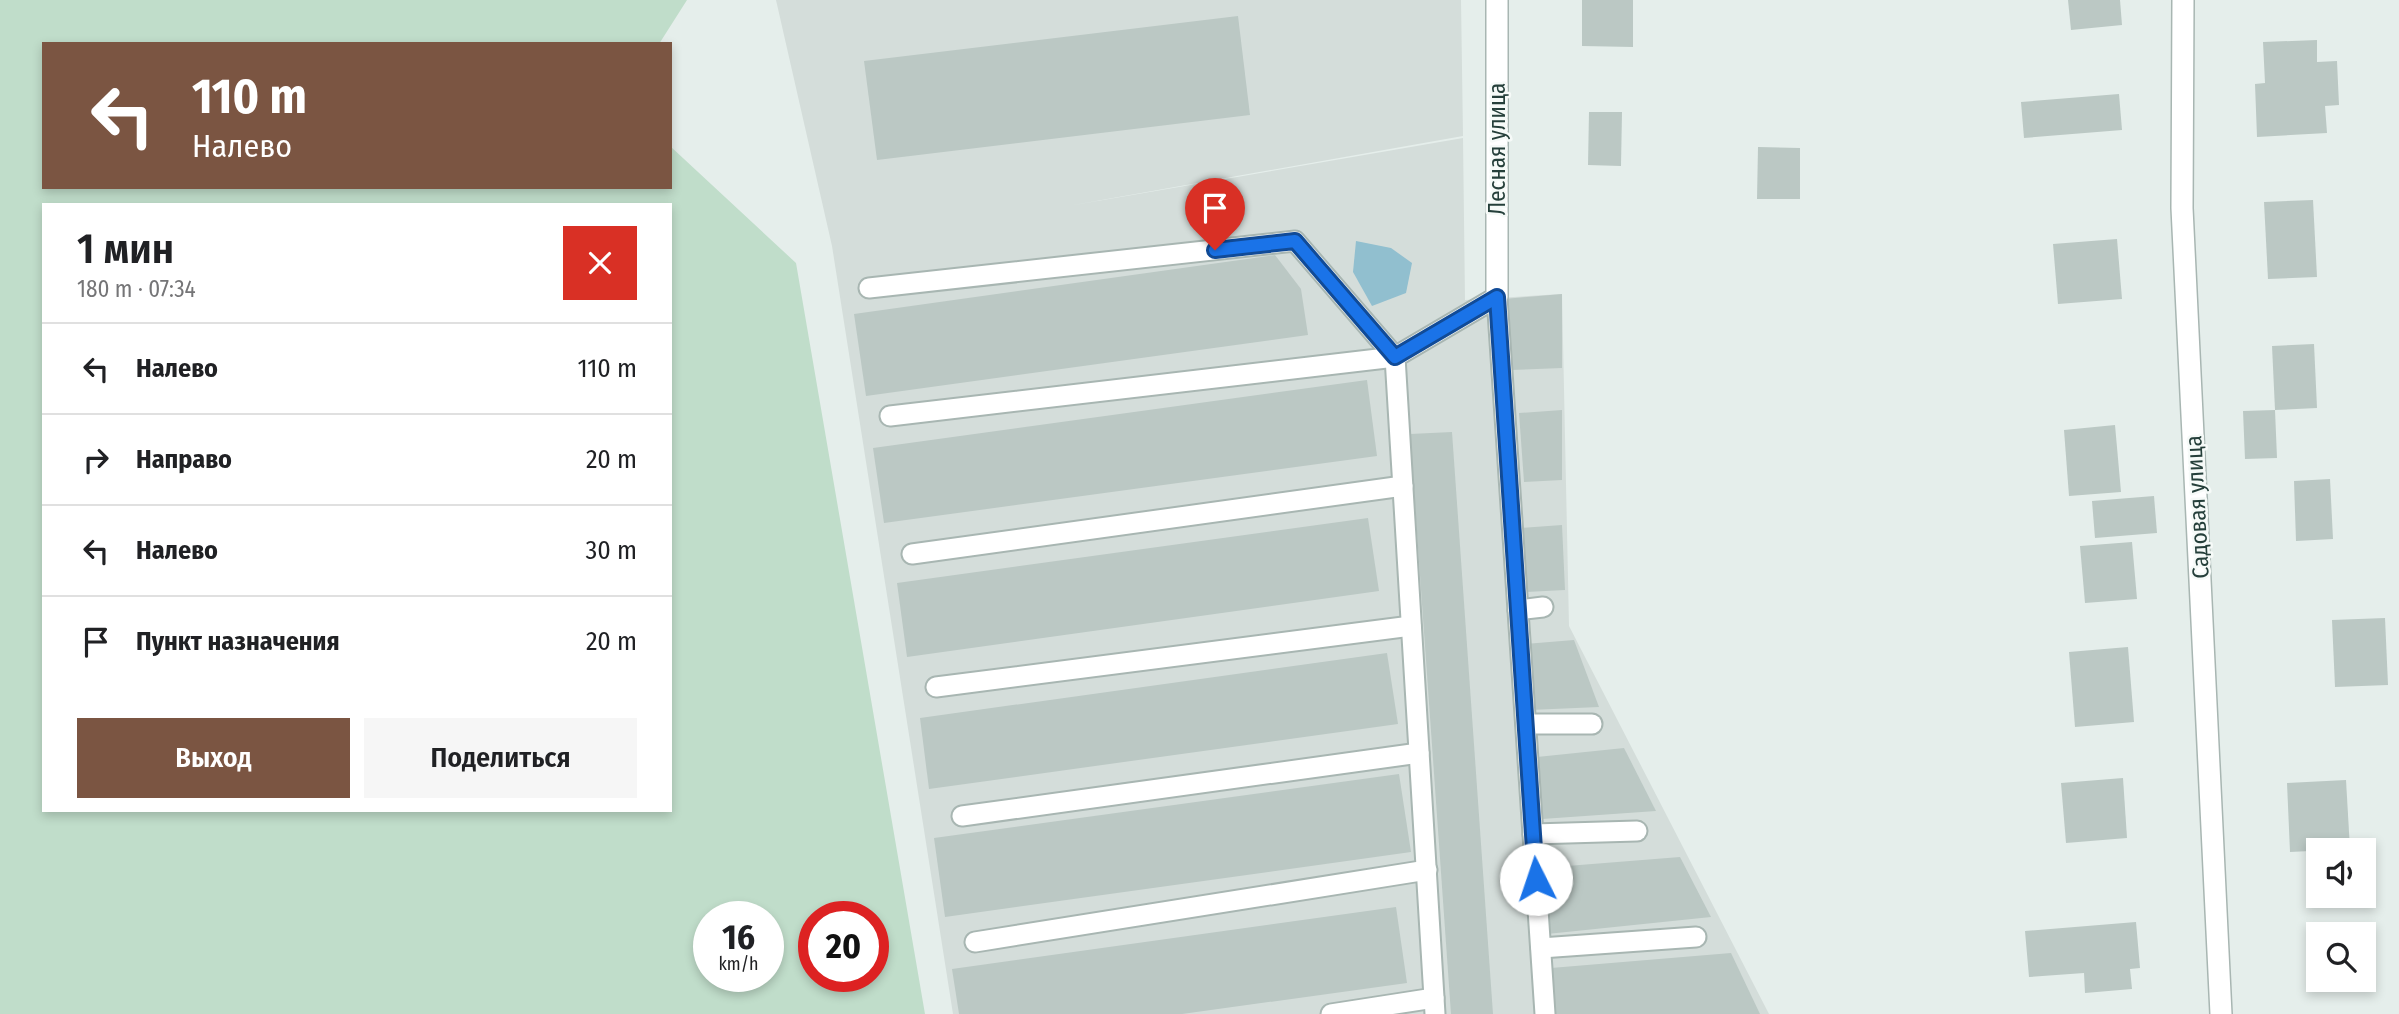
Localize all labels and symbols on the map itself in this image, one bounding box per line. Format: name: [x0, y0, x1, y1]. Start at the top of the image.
street label: Лесная улица: [1483, 83, 1511, 215]
pin: [1185, 178, 1245, 250]
street label: Садовая улица: [2179, 435, 2215, 579]
position arrow: [1499, 842, 1573, 916]
speed limit sign: 20: [798, 901, 889, 992]

